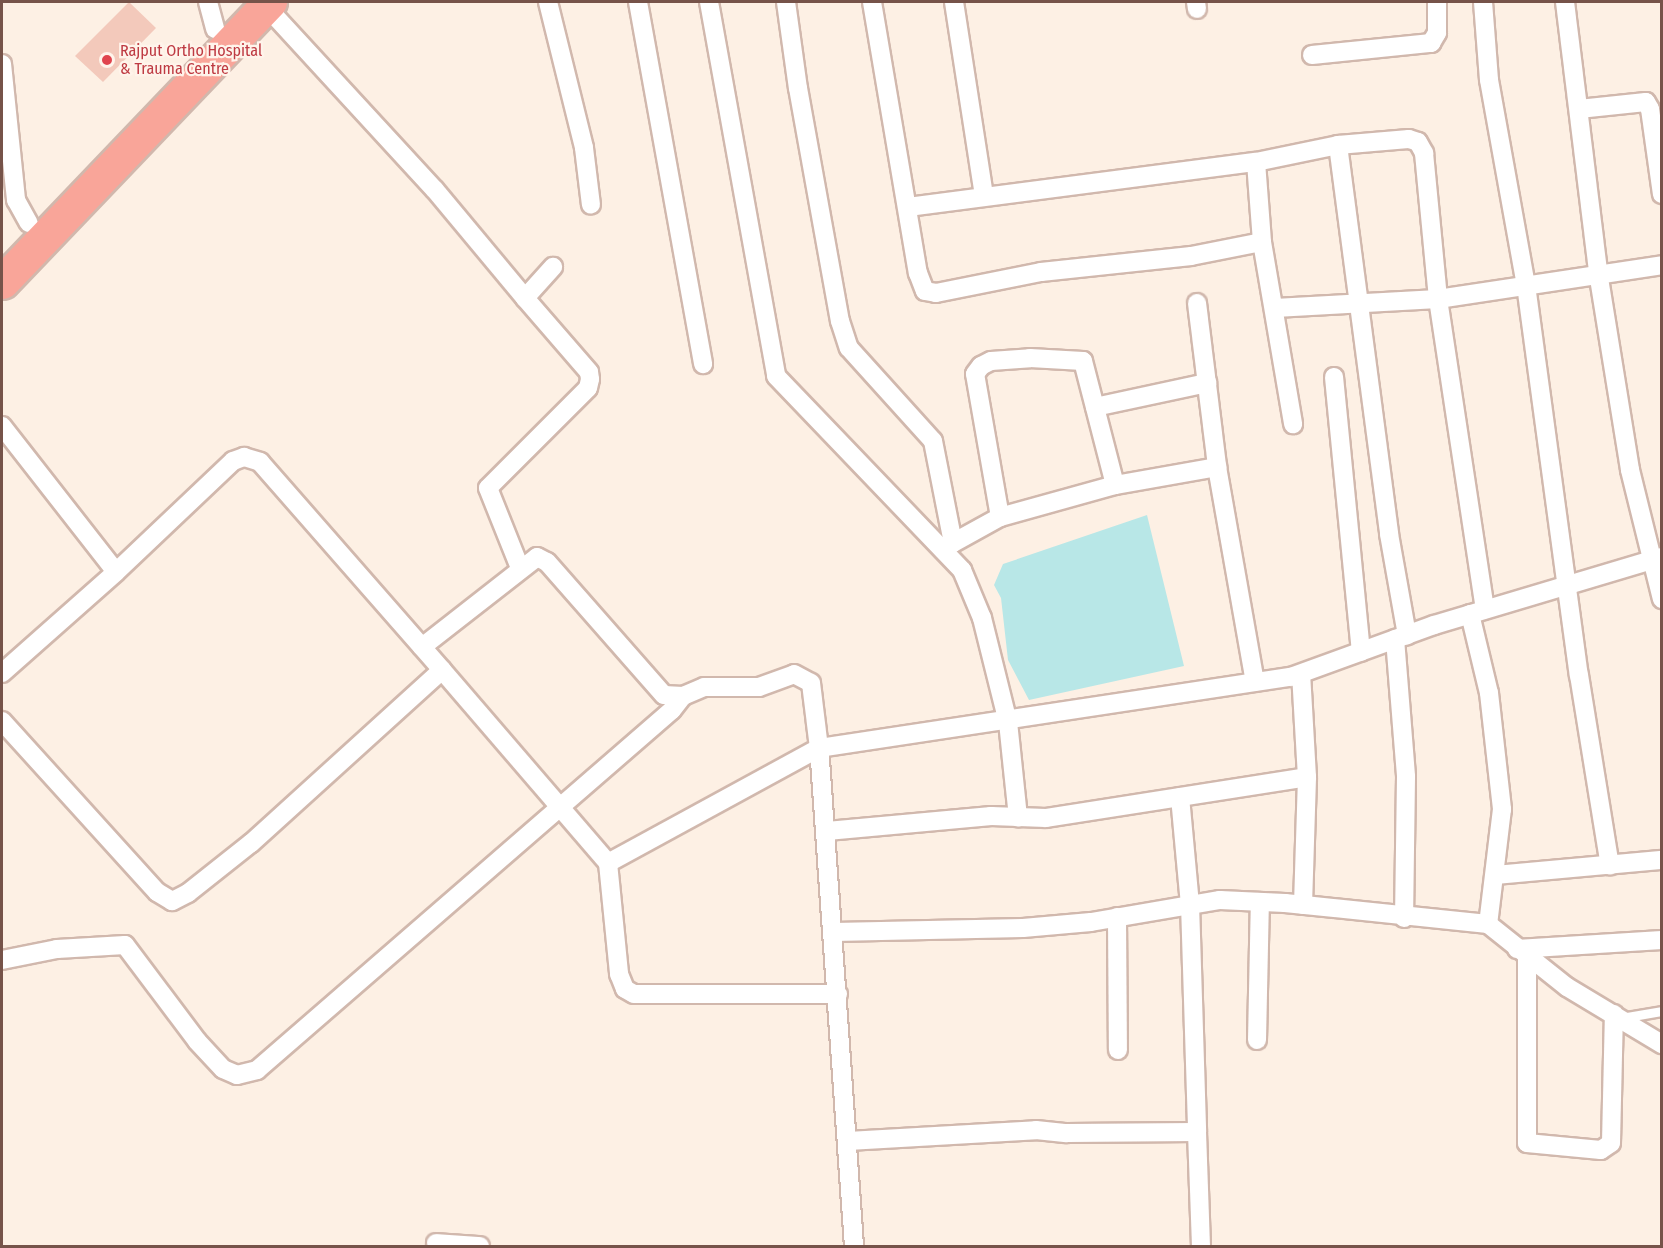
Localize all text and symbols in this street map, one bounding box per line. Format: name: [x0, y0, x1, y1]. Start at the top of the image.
place label: Rajput Ortho Hospital & Trauma Centre: [120, 41, 262, 79]
marker: Rajput Ortho Hospital & Trauma Centre: [98, 51, 116, 69]

